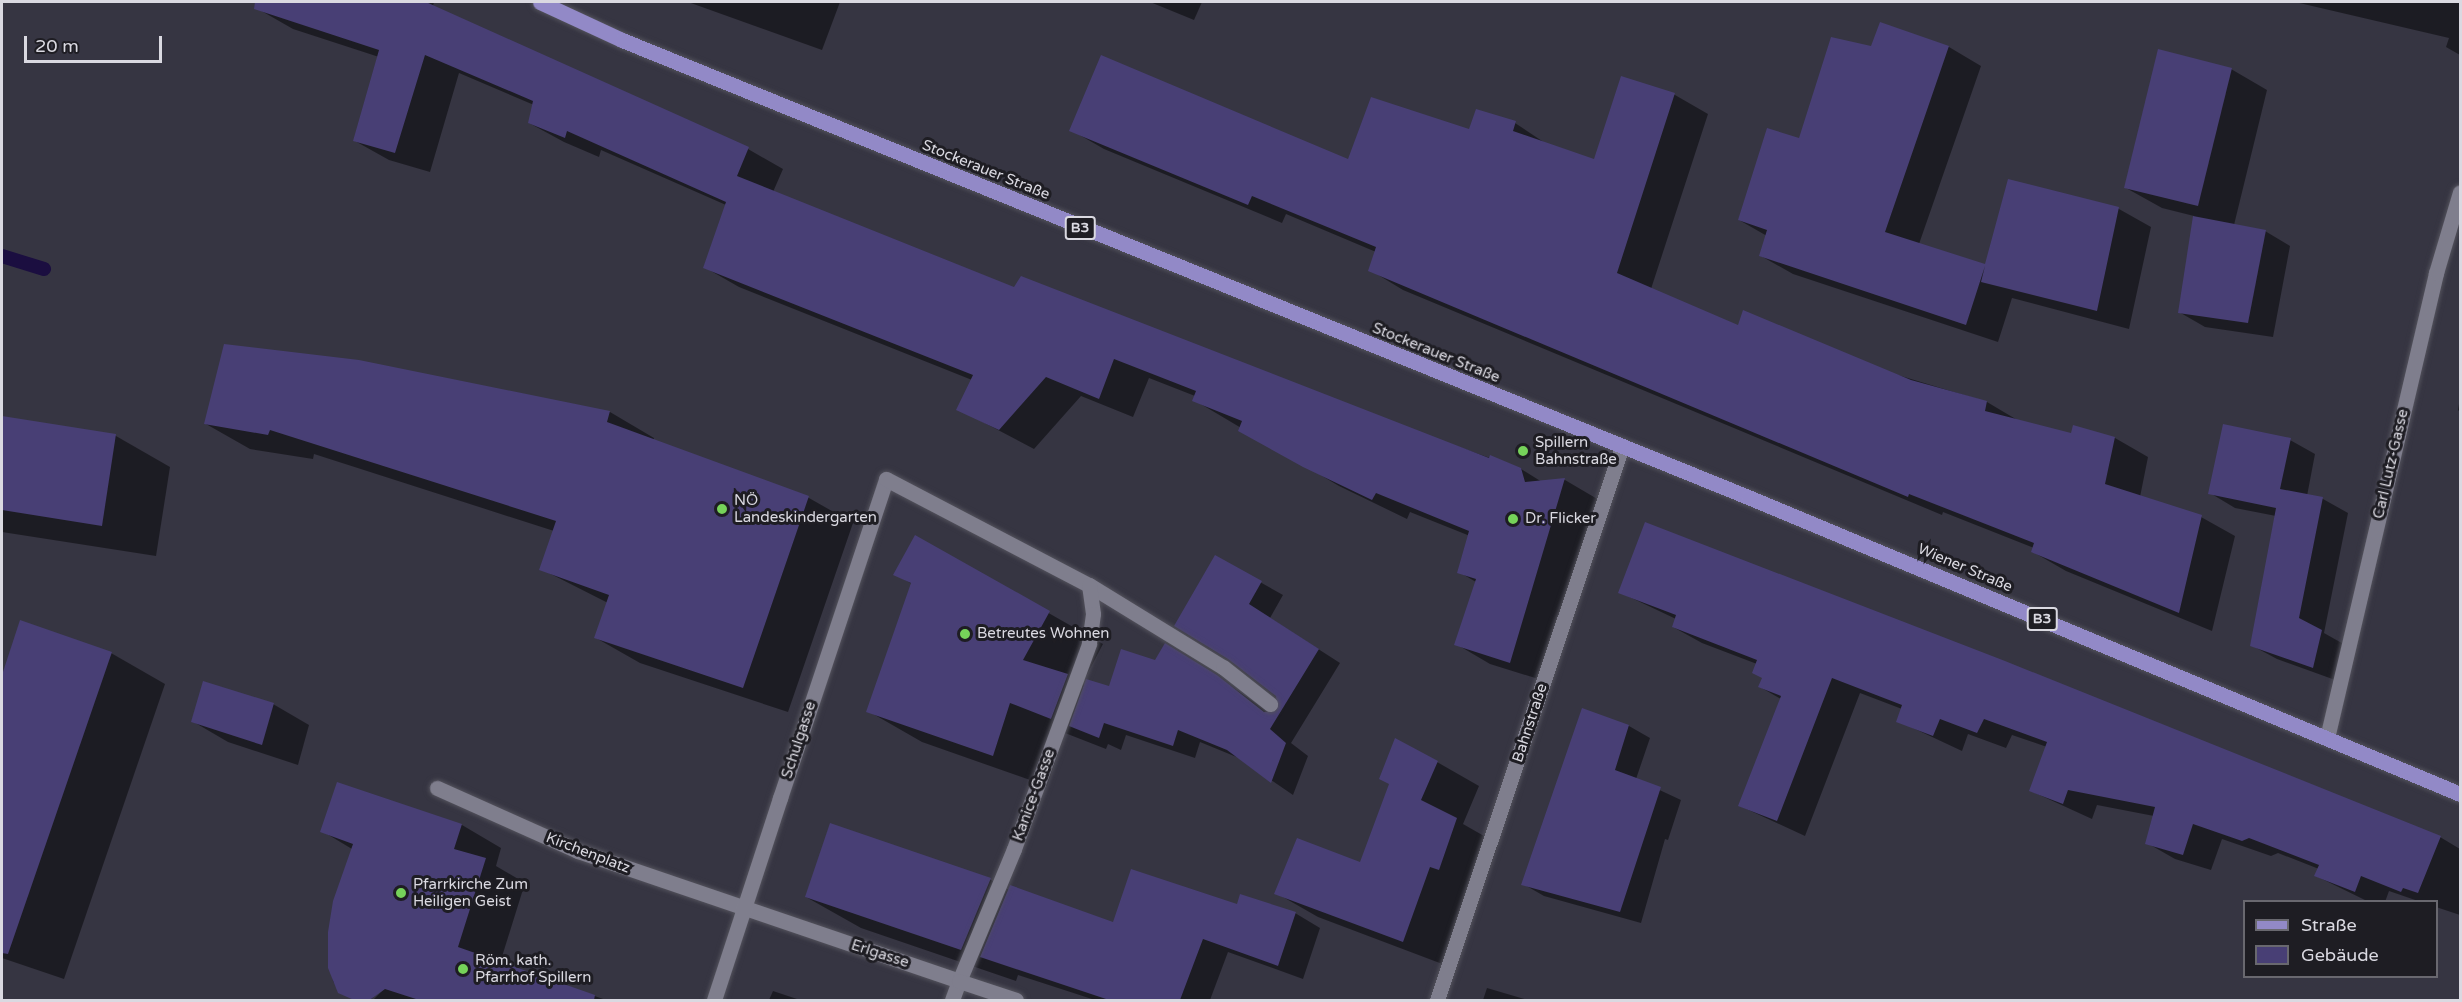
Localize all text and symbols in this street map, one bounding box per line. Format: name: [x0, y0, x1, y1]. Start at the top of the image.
scale bar: [27, 24, 165, 62]
text: 20 m: [35, 35, 79, 57]
street label: Stockerauer Straße: [920, 136, 1052, 204]
road number: B3: [1064, 217, 1096, 239]
street label: Stockerauer Straße: [1370, 319, 1502, 387]
street label: Carl Lutz-Gasse: [2370, 407, 2412, 521]
place label: Spillern Bahnstraße: [1535, 433, 1617, 468]
marker: Spillern Bahnstraße: [1516, 444, 1530, 458]
place label: NÖ Landeskindergarten: [734, 491, 877, 526]
marker: NÖ Landeskindergarten: [715, 502, 729, 516]
place label: Dr. Flicker: [1525, 510, 1596, 528]
marker: Dr. Flicker: [1506, 512, 1520, 526]
street label: Wiener Straße: [1915, 540, 2015, 596]
road number: B3: [2026, 608, 2058, 630]
place label: Betreutes Wohnen: [977, 625, 1109, 643]
marker: Betreutes Wohnen: [958, 627, 972, 641]
street label: Bahnstraße: [1509, 681, 1551, 765]
street label: Schulgasse: [778, 699, 820, 781]
street label: Kanice-Gasse: [1009, 747, 1059, 843]
street label: Kirchenplatz: [543, 829, 633, 877]
place label: Pfarrkirche Zum Heiligen Geist: [413, 875, 528, 910]
marker: Pfarrkirche Zum Heiligen Geist: [394, 886, 408, 900]
legend: [2243, 900, 2438, 978]
text: Straße: [2301, 914, 2357, 936]
street label: Erlgasse: [849, 936, 911, 972]
text: Gebäude: [2301, 944, 2379, 966]
place label: Röm. kath. Pfarrhof Spillern: [475, 951, 591, 986]
marker: Röm. kath. Pfarrhof Spillern: [456, 962, 470, 976]

